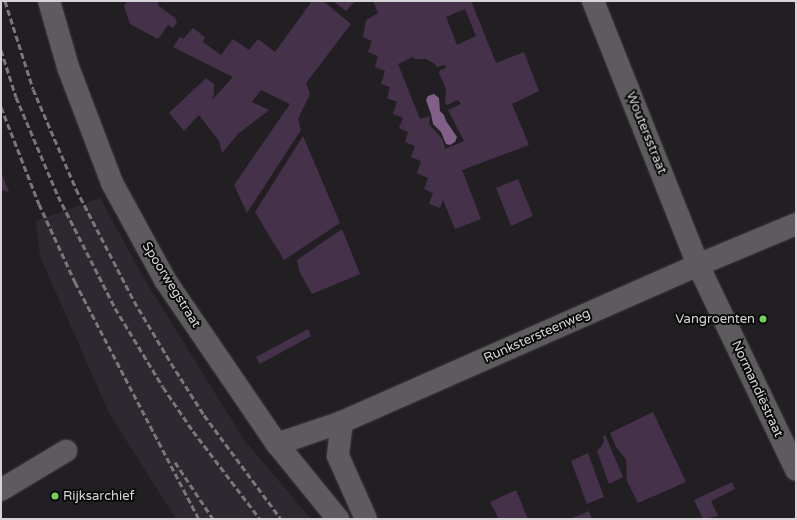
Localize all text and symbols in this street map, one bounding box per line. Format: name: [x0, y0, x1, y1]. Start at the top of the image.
street label: Woutersstraat: [622, 90, 670, 176]
street label: Spoorwegstraat: [138, 239, 204, 331]
street label: Runkstersteenweg: [481, 306, 593, 366]
place label: Vangroenten: [675, 311, 755, 327]
marker: Vangroenten: [758, 314, 768, 324]
street label: Normandiëstraat: [728, 338, 786, 440]
place label: Rijksarchief: [63, 488, 135, 504]
marker: Rijksarchief: [50, 491, 60, 501]

